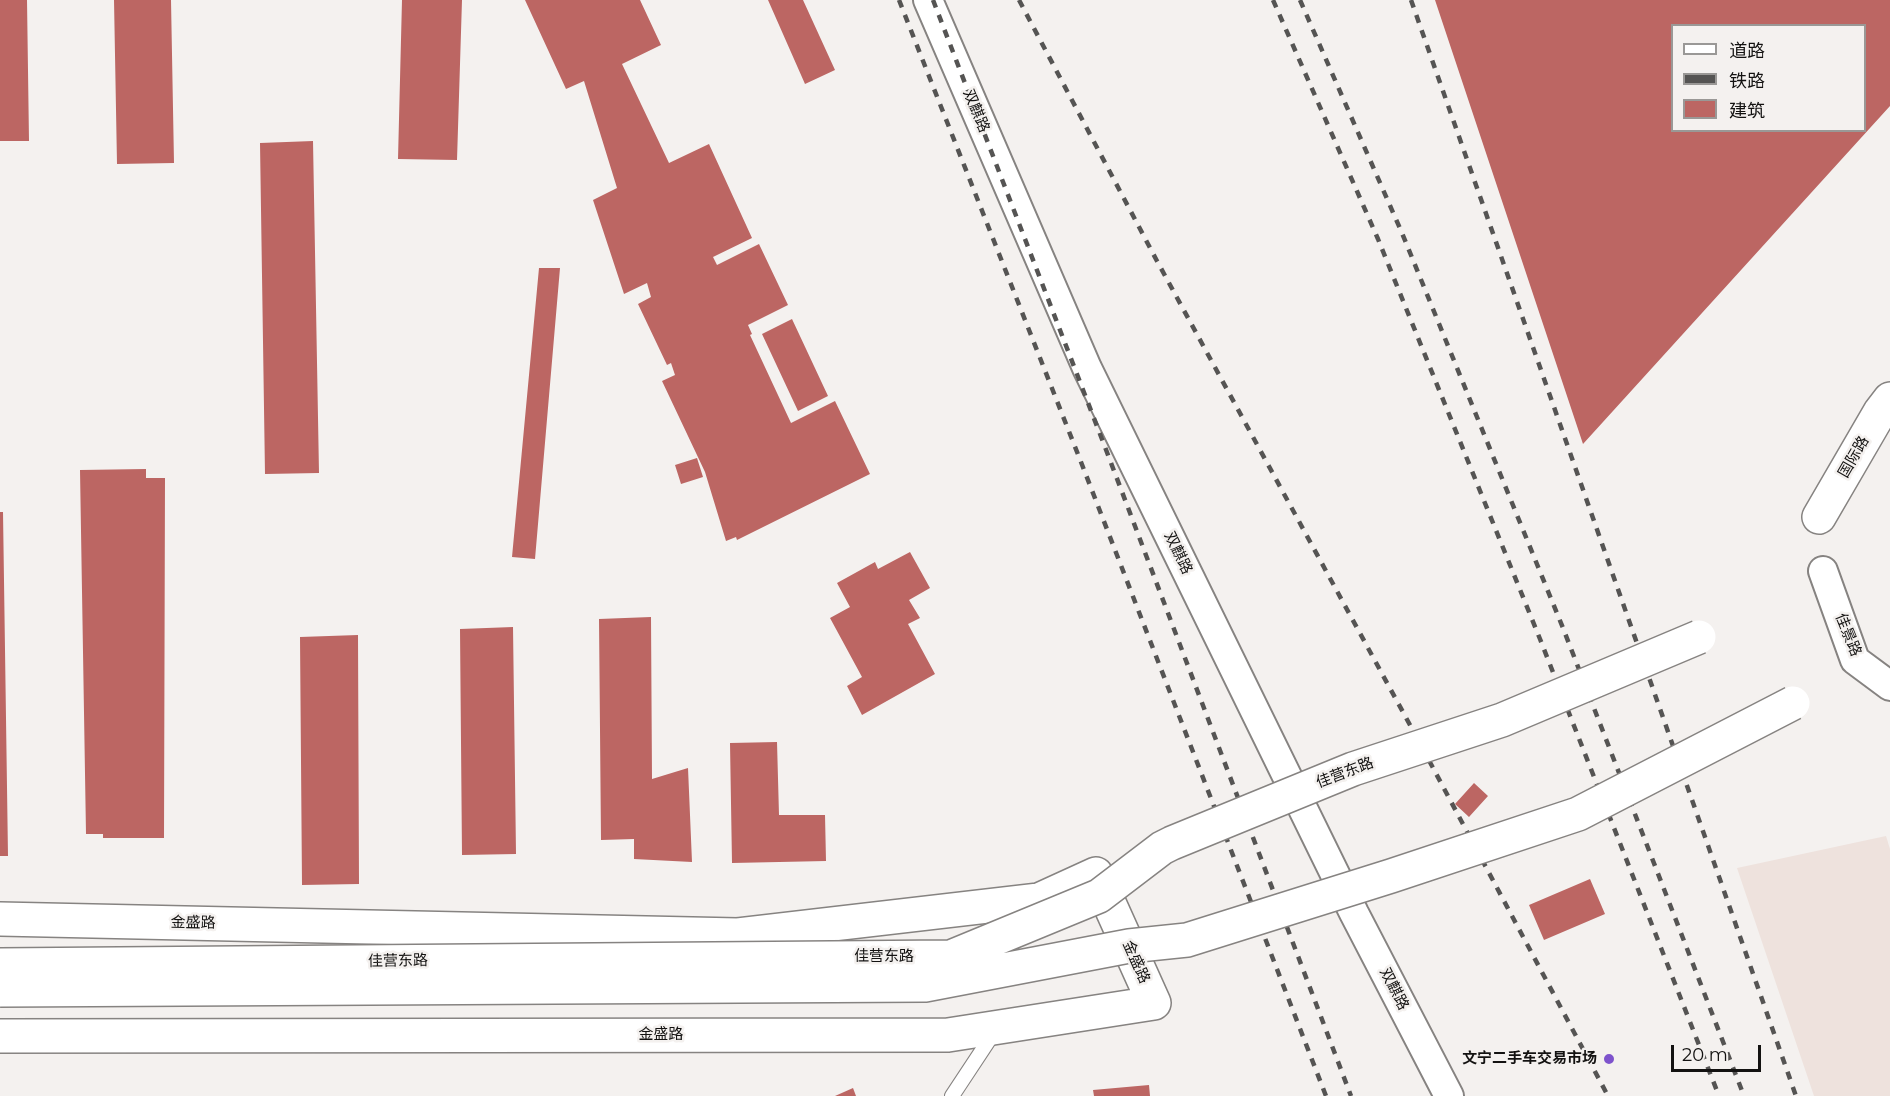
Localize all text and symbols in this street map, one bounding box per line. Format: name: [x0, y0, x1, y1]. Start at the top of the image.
legend: [1671, 24, 1866, 132]
text: 道路: [1729, 40, 1765, 62]
text: 铁路: [1729, 70, 1765, 92]
street label: 双麒路: [959, 87, 993, 135]
text: 建筑: [1729, 100, 1765, 122]
street label: 国际路: [1835, 433, 1873, 481]
street label: 双麒路: [1160, 529, 1196, 577]
street label: 佳景路: [1831, 611, 1865, 659]
street label: 佳营东路: [1314, 754, 1376, 792]
street label: 金盛路: [170, 914, 216, 932]
street label: 金盛路: [1119, 938, 1153, 986]
street label: 佳营东路: [854, 948, 914, 966]
street label: 佳营东路: [368, 951, 428, 971]
street label: 双麒路: [1376, 965, 1412, 1013]
street label: 金盛路: [639, 1026, 683, 1044]
scale bar: [1674, 1033, 1764, 1071]
text: 20 m: [1682, 1044, 1728, 1066]
place label: 文宁二手车交易市场: [1462, 1050, 1597, 1068]
marker: 文宁二手车交易市场: [1602, 1052, 1616, 1066]

